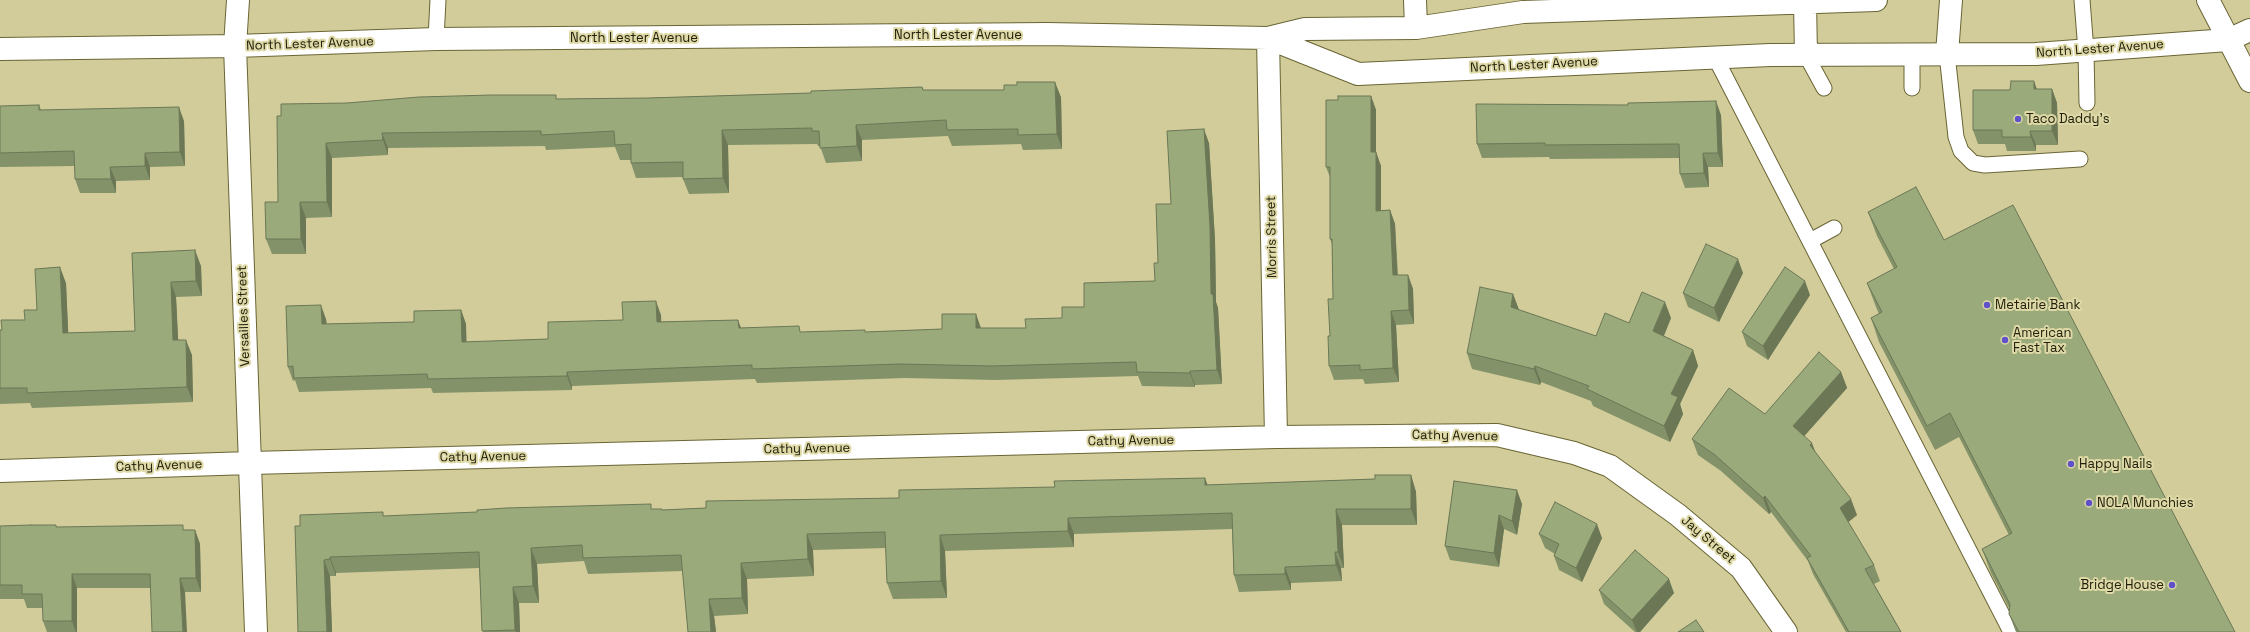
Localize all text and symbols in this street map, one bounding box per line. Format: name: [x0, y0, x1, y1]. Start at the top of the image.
street label: North Lester Avenue: [894, 27, 1022, 43]
street label: North Lester Avenue: [570, 30, 698, 46]
street label: North Lester Avenue: [246, 34, 374, 54]
street label: North Lester Avenue: [2036, 37, 2164, 61]
street label: North Lester Avenue: [1470, 54, 1598, 76]
place label: Taco Daddy's: [2026, 111, 2110, 127]
marker: Taco Daddy's: [2013, 114, 2023, 124]
street label: Morris Street: [1263, 196, 1281, 278]
street label: Versailles Street: [234, 265, 254, 367]
place label: Metairie Bank: [1995, 297, 2080, 313]
marker: Metairie Bank: [1982, 300, 1992, 310]
place label: American Fast Tax: [2013, 325, 2071, 356]
marker: American Fast Tax: [2000, 335, 2010, 345]
street label: Cathy Avenue: [1412, 427, 1498, 445]
street label: Cathy Avenue: [1088, 432, 1174, 450]
street label: Cathy Avenue: [764, 440, 850, 458]
street label: Cathy Avenue: [440, 448, 526, 466]
place label: Happy Nails: [2079, 456, 2152, 472]
street label: Cathy Avenue: [116, 457, 202, 475]
marker: Happy Nails: [2066, 459, 2076, 469]
place label: NOLA Munchies: [2097, 495, 2194, 511]
marker: NOLA Munchies: [2084, 498, 2094, 508]
street label: Jay Street: [1678, 513, 1738, 567]
place label: Bridge House: [2081, 577, 2164, 593]
marker: Bridge House: [2167, 580, 2177, 590]

